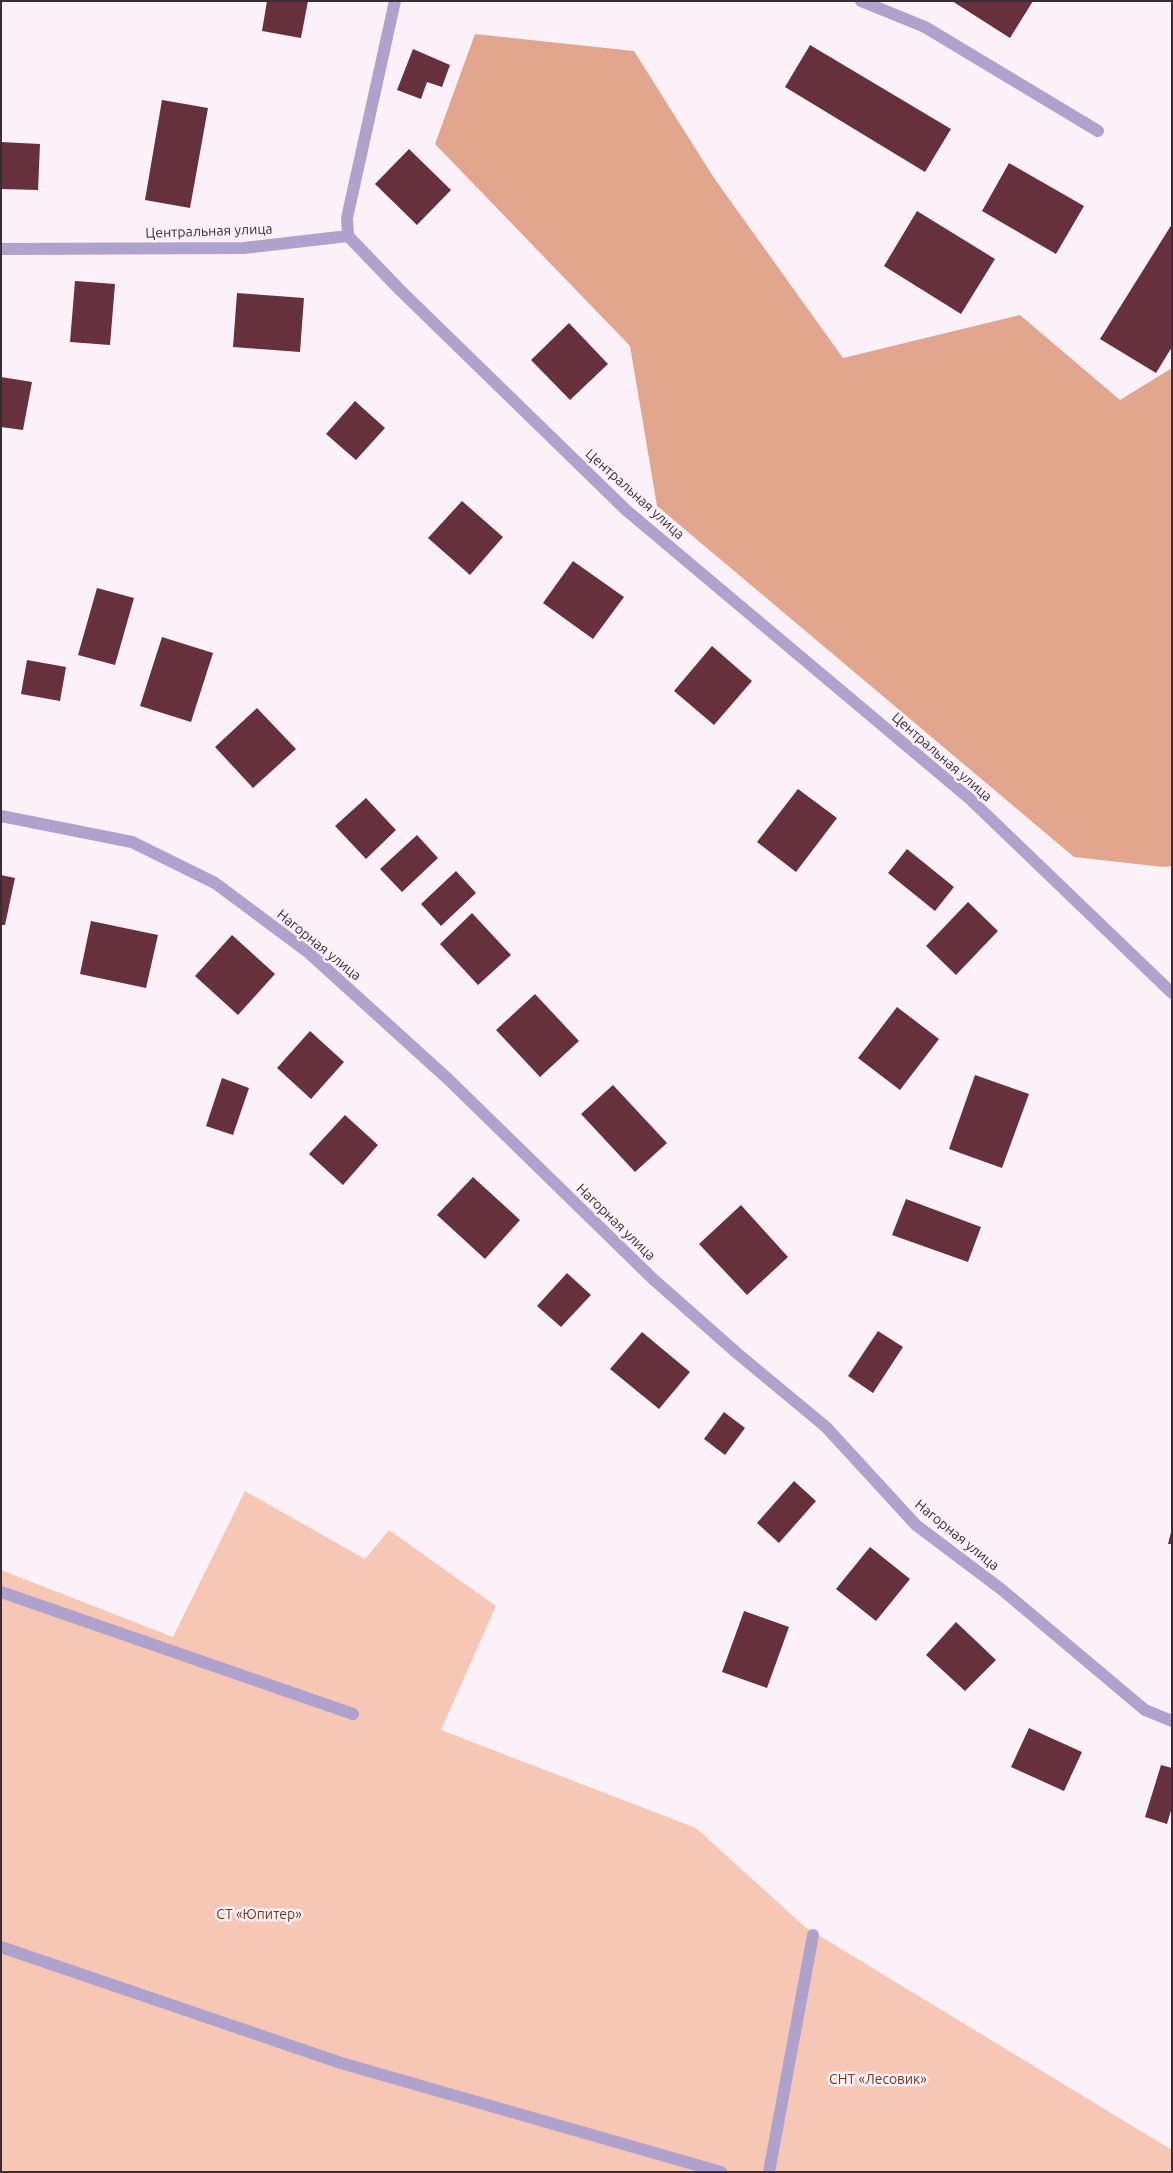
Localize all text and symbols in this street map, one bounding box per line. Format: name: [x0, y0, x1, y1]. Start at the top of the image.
street label: Центральная улица: [145, 220, 273, 242]
street label: Центральная улица: [582, 445, 688, 543]
street label: Центральная улица: [888, 709, 996, 805]
street label: Нагорная улица: [274, 906, 364, 984]
street label: Нагорная улица: [573, 1180, 659, 1264]
street label: Нагорная улица: [912, 1496, 1002, 1574]
park label: СТ «Юпитер»: [216, 1906, 302, 1922]
park label: СНТ «Лесовик»: [829, 2071, 927, 2087]

